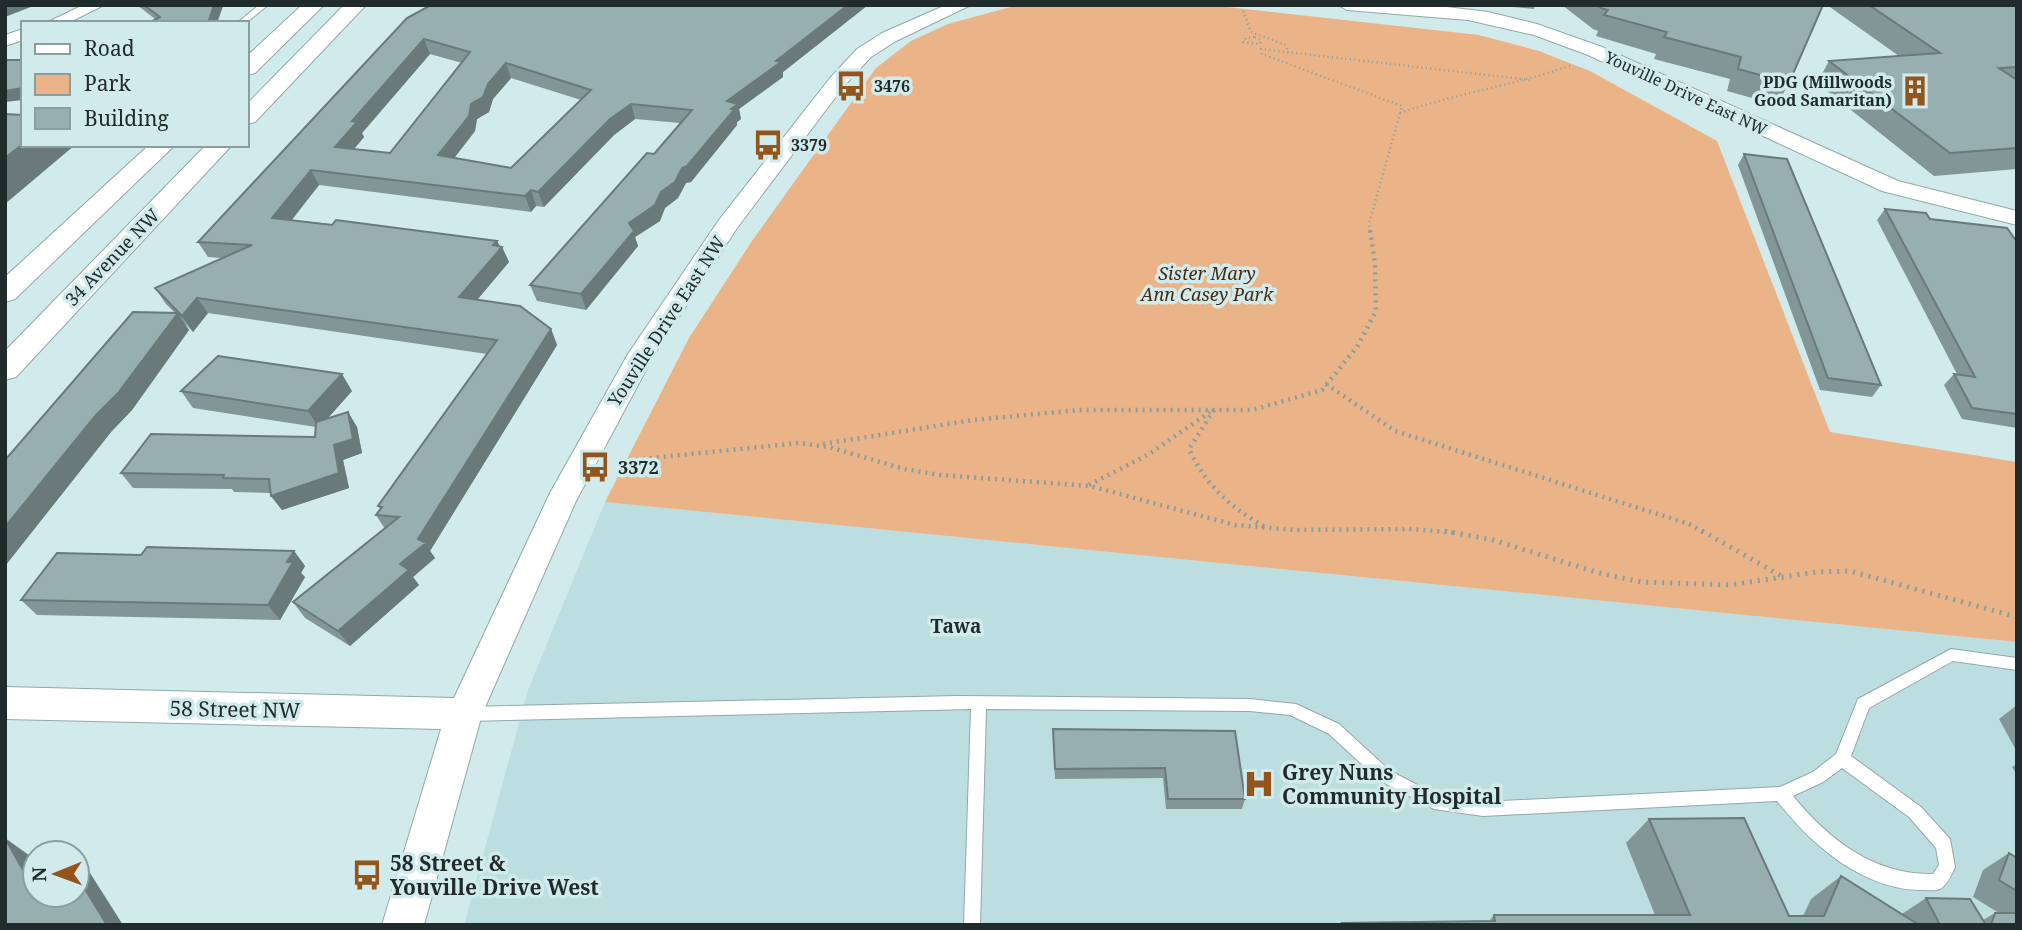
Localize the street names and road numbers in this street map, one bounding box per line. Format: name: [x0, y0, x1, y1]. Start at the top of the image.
street label: Youville Drive East NW: [1600, 45, 1771, 140]
street label: 34 Avenue NW: [59, 203, 165, 311]
street label: Youville Drive East NW: [601, 231, 730, 412]
street label: 58 Street NW: [169, 694, 301, 724]

